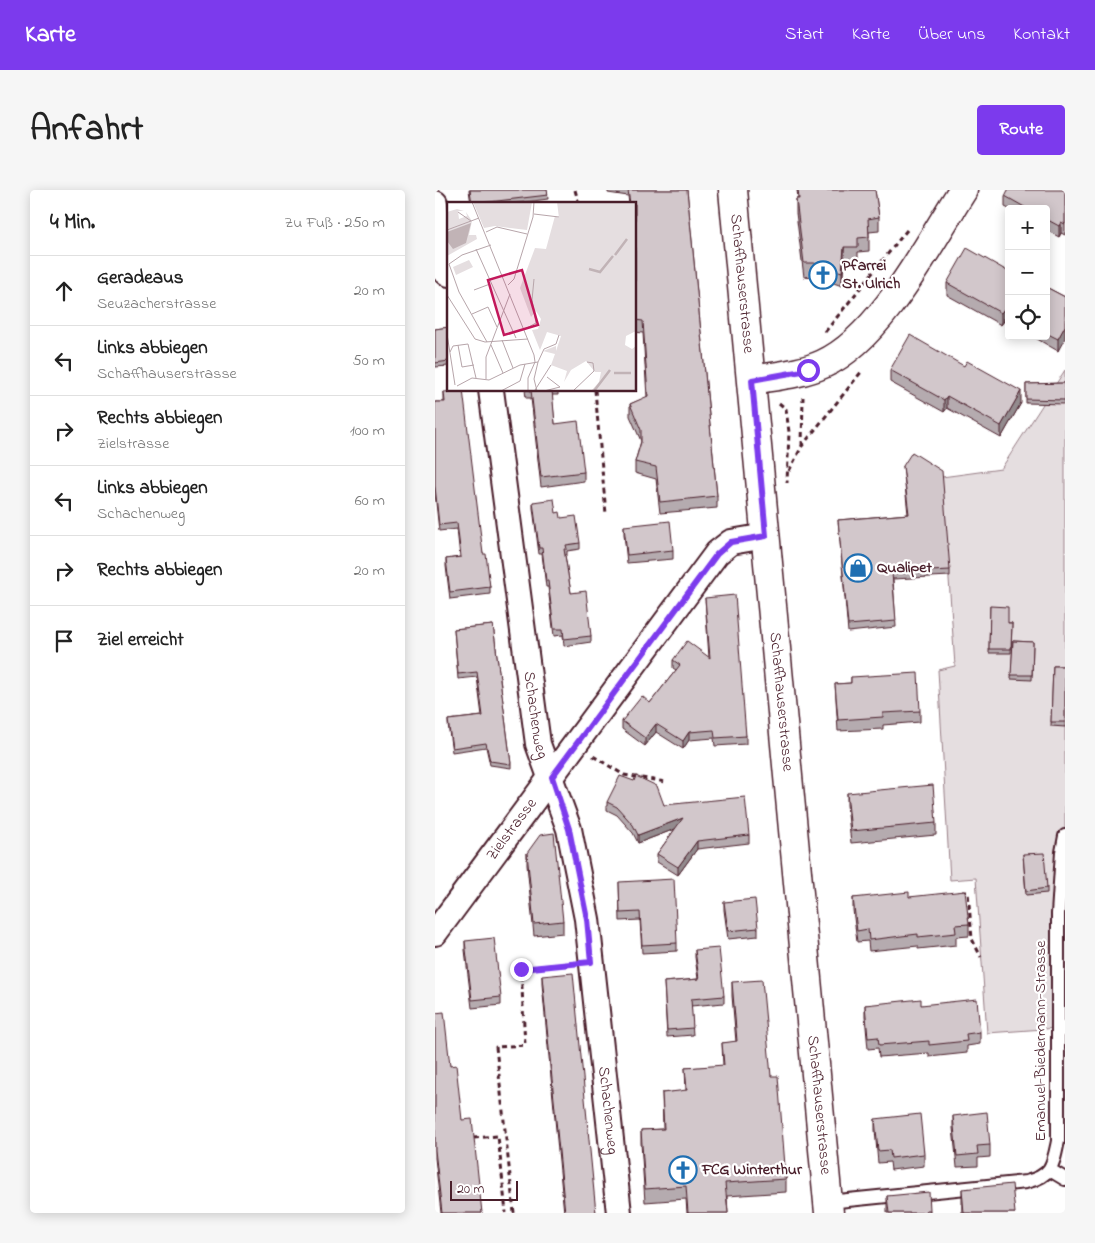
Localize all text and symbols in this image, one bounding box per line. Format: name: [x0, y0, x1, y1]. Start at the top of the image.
text: Karte: [25, 18, 76, 53]
text: Start: [785, 22, 824, 48]
text: Karte: [852, 22, 890, 48]
text: Über uns: [918, 22, 985, 48]
text: Kontakt: [1013, 22, 1070, 48]
text: Anfahrt: [30, 105, 143, 156]
button: Route: [977, 105, 1065, 155]
inset map: [447, 202, 636, 391]
map controls: [1005, 205, 1050, 340]
button: +: [1005, 205, 1050, 250]
text: 4 Min.: [50, 208, 95, 238]
text: Zu Fuß · 250 m: [284, 211, 385, 235]
street label: Schaffhauserstrasse: [723, 213, 760, 355]
button: −: [1005, 250, 1050, 295]
place label: Pfarrei St. Ulrich: [842, 254, 901, 296]
church icon: Pfarrei St. Ulrich: [808, 260, 838, 290]
text: Geradeaus: [97, 265, 184, 292]
icon: ahead: [50, 277, 78, 305]
text: 20 m: [354, 279, 385, 303]
text: Seuzacherstrasse: [97, 292, 216, 316]
button: locate: [1005, 295, 1050, 340]
text: Links abbiegen: [97, 335, 208, 362]
icon: left: [50, 347, 78, 375]
text: 50 m: [353, 349, 385, 373]
route start: [797, 359, 820, 382]
text: Schaffhauserstrasse: [97, 362, 237, 386]
text: Rechts abbiegen: [97, 405, 222, 432]
icon: right: [50, 417, 78, 445]
text: 100 m: [350, 419, 385, 443]
text: Zielstrasse: [97, 432, 169, 456]
text: Links abbiegen: [97, 475, 208, 502]
icon: left: [50, 487, 78, 515]
text: 60 m: [355, 489, 385, 513]
text: Schachenweg: [97, 502, 185, 526]
shop icon: Qualipet: [843, 553, 873, 583]
place label: Qualipet: [877, 556, 932, 580]
icon: right: [50, 557, 78, 585]
text: Rechts abbiegen: [97, 557, 222, 584]
text: 20 m: [354, 559, 385, 583]
icon: arrive: [50, 627, 78, 655]
text: Ziel erreicht: [97, 627, 184, 654]
street label: Schaffhauserstrasse: [763, 631, 800, 773]
street label: Schachenweg: [516, 670, 554, 762]
street label: Zielstrasse: [481, 792, 544, 866]
street label: Emanuel-Biedermann-Strasse: [1029, 940, 1053, 1142]
route end: [510, 958, 533, 981]
street label: Schaffhauserstrasse: [800, 1034, 837, 1177]
street label: Schachenweg: [591, 1065, 625, 1156]
church icon: FCG Winterthur: [668, 1155, 698, 1185]
place label: FCG Winterthur: [701, 1158, 803, 1182]
scale bar: [450, 1178, 517, 1201]
text: 20 m: [457, 1179, 484, 1200]

